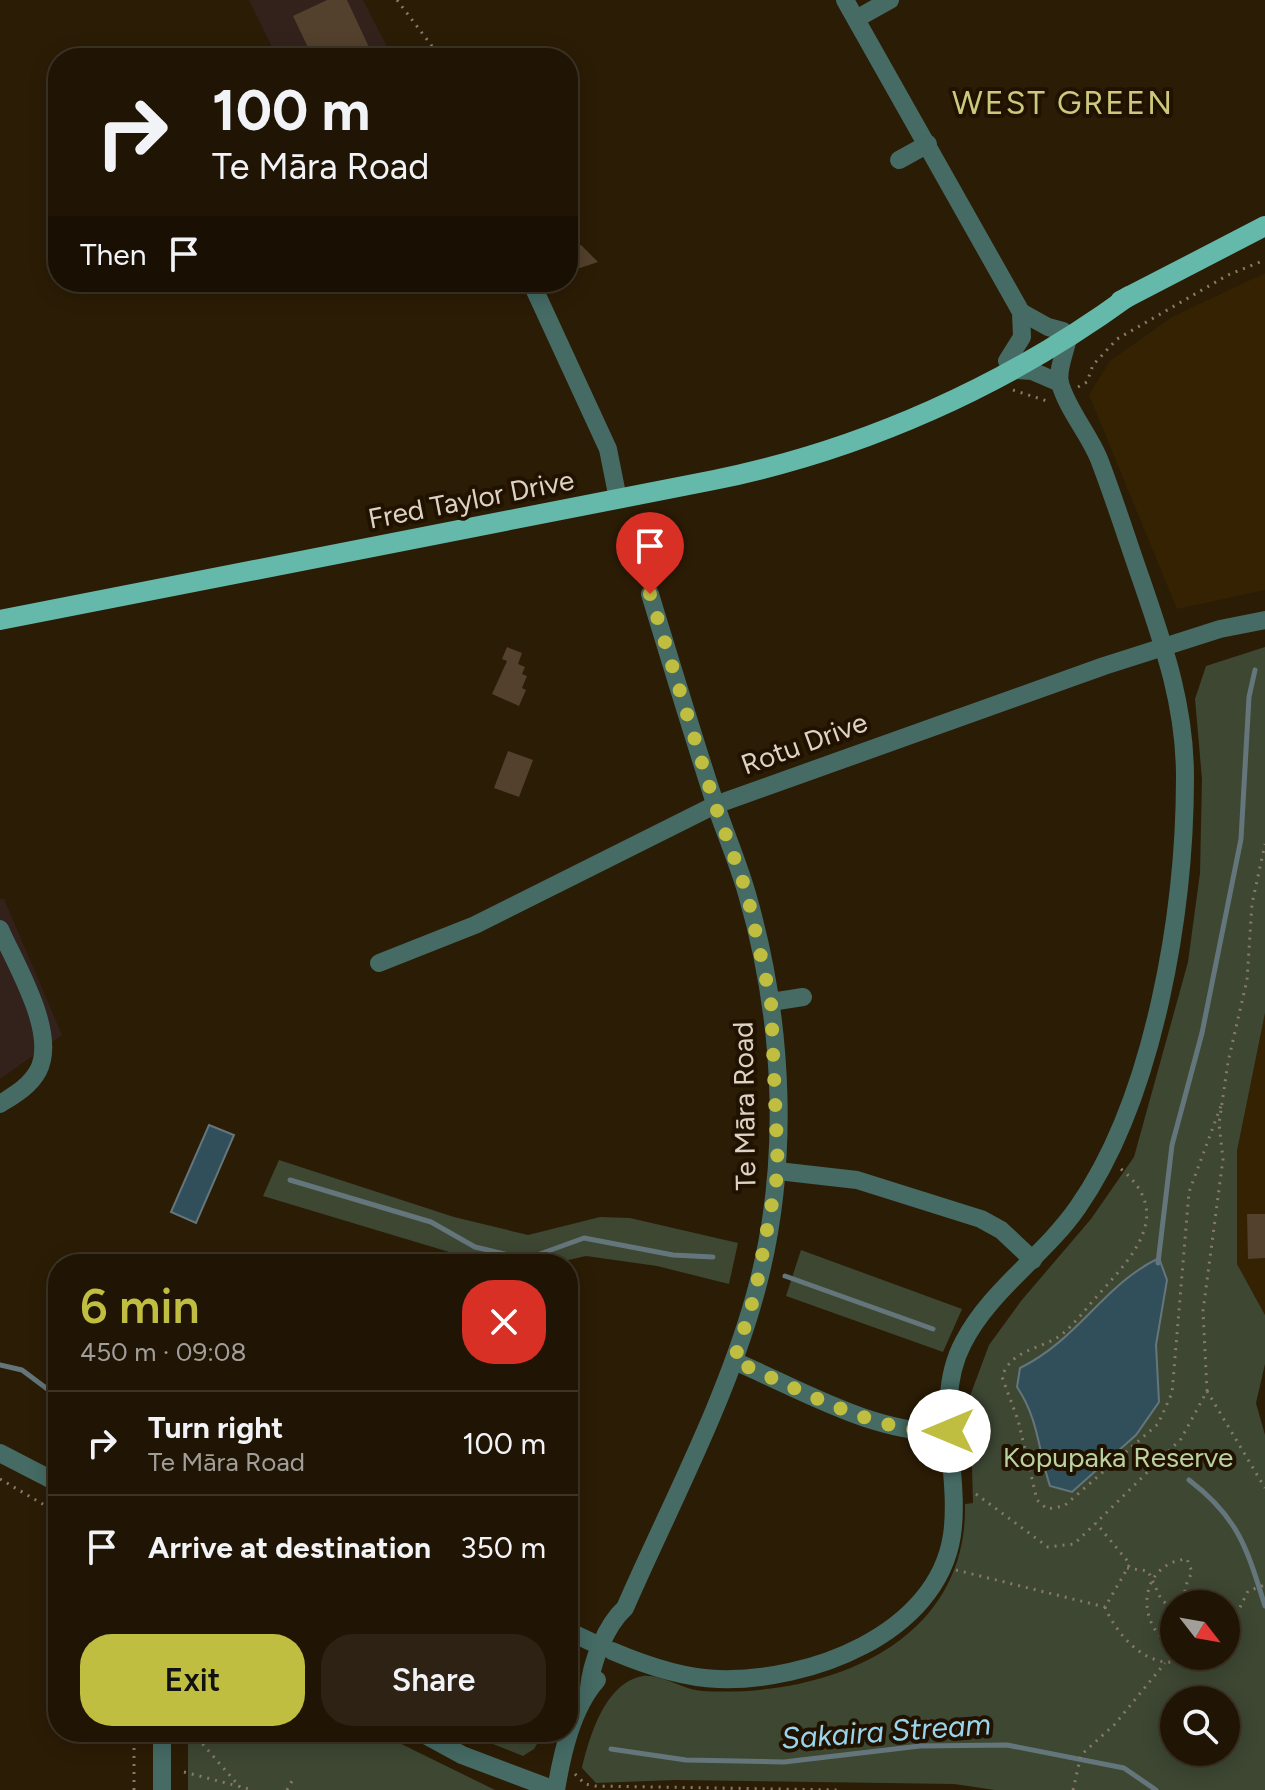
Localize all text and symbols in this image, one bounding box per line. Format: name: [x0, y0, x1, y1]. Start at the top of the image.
text: 100 m: [212, 77, 370, 144]
icon: right: [80, 80, 184, 184]
district label: WEST GREEN: [952, 84, 1174, 122]
text: Te Māra Road: [212, 145, 429, 188]
icon: arrive: [162, 232, 206, 276]
text: Then: [80, 236, 146, 273]
street label: Fred Taylor Drive: [365, 462, 577, 536]
pin: [616, 512, 684, 594]
icon: arrive: [628, 524, 672, 568]
street label: Rotu Drive: [736, 705, 872, 781]
street label: Te Māra Road: [726, 1021, 762, 1191]
text: 6 min: [80, 1277, 200, 1335]
button: close: [462, 1280, 546, 1364]
text: 450 m · 09:08: [80, 1336, 246, 1368]
position arrow: [907, 1389, 991, 1473]
text: Turn right: [148, 1409, 283, 1446]
icon: right: [80, 1421, 124, 1465]
text: 100 m: [462, 1425, 546, 1462]
park label: Kopupaka Reserve: [1003, 1440, 1233, 1474]
text: Te Māra Road: [148, 1446, 305, 1478]
icon: arrive: [80, 1525, 124, 1569]
text: Arrive at destination: [148, 1529, 431, 1566]
text: 350 m: [460, 1529, 546, 1566]
north arrow: [1160, 1590, 1240, 1670]
map controls: [1160, 1590, 1240, 1766]
button: Exit: [80, 1634, 305, 1726]
button: Share: [321, 1634, 546, 1726]
button: search: [1160, 1686, 1240, 1766]
water label: Sakaira Stream: [780, 1705, 992, 1757]

